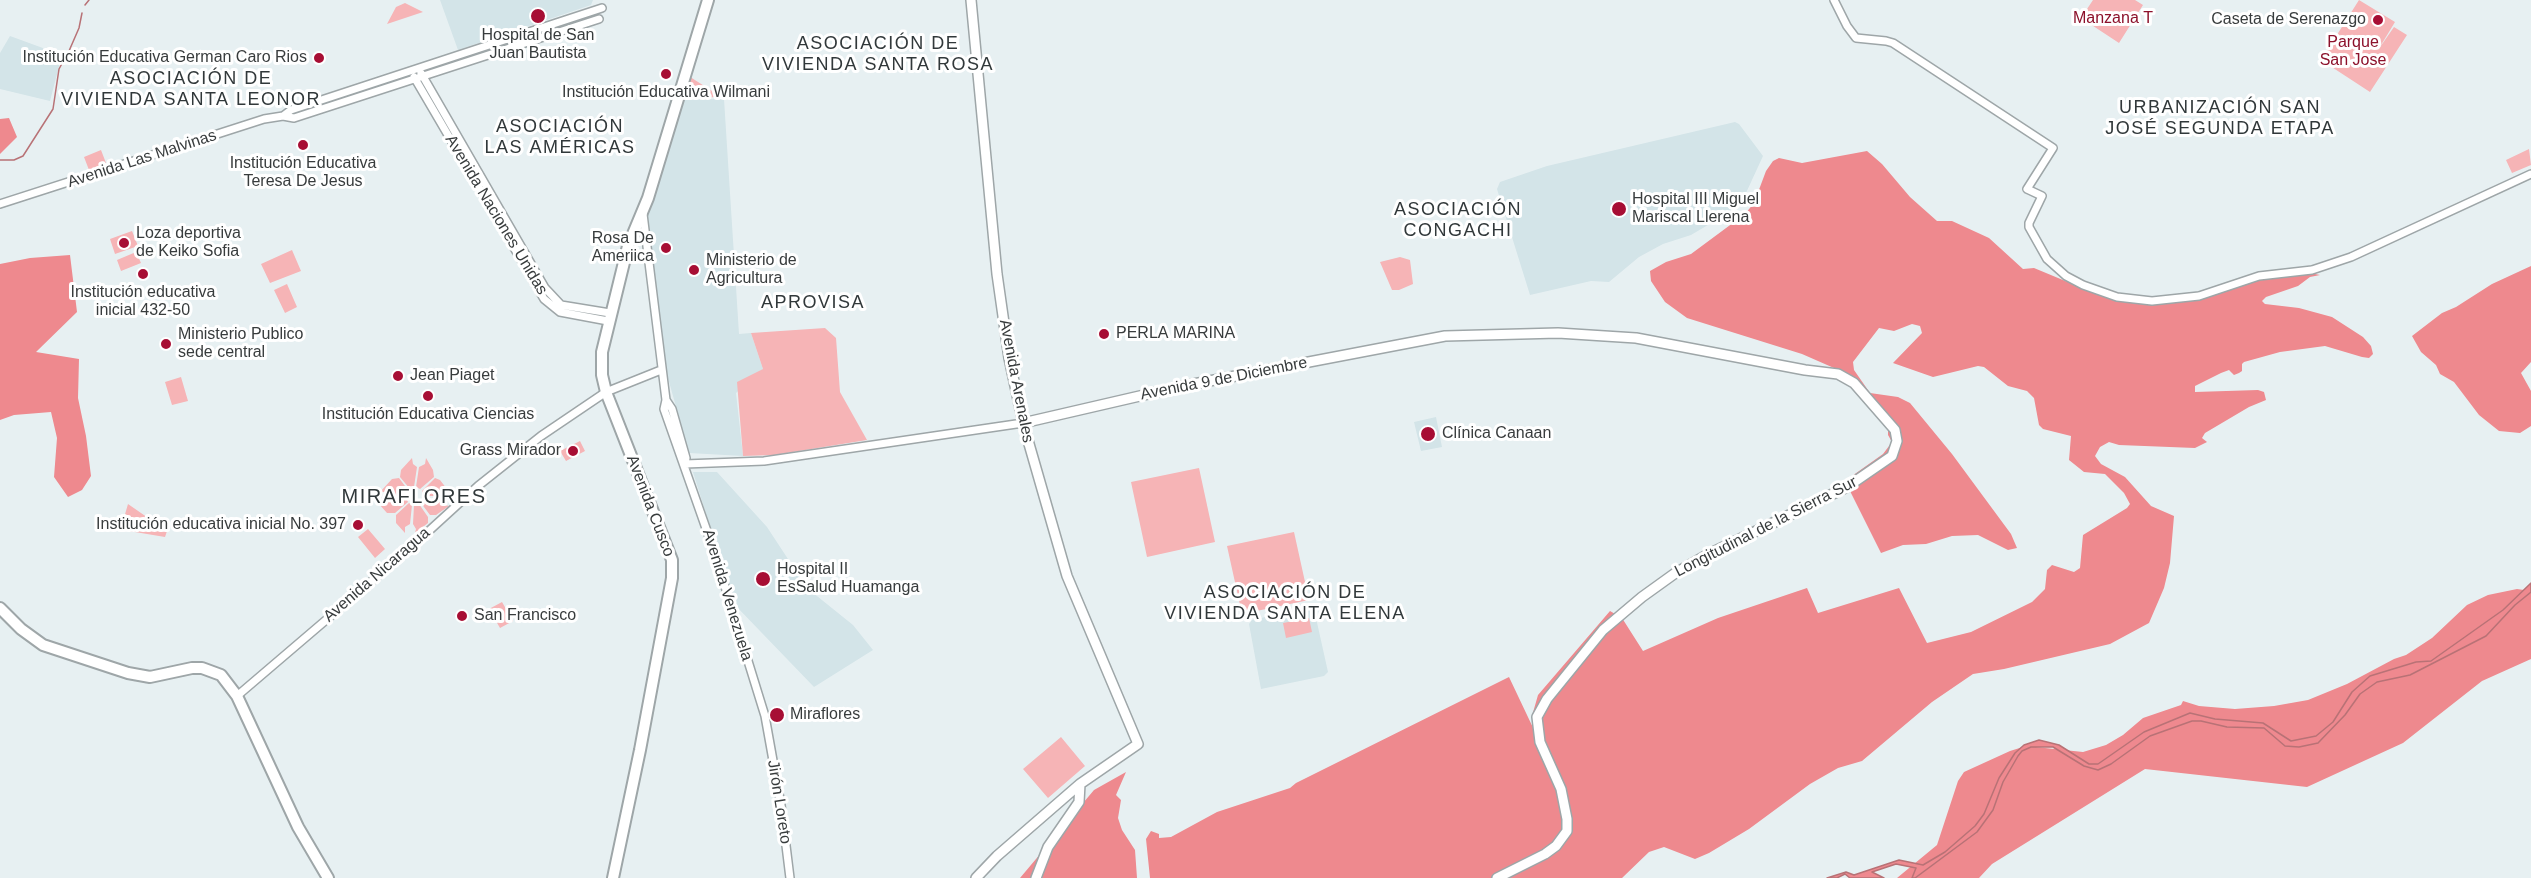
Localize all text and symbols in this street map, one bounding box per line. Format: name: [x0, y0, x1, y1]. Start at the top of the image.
marker: Hospital de San Juan Bautista: [529, 7, 547, 25]
park label: Manzana T: [2073, 9, 2153, 29]
place label: Caseta de Serenazgo: [2211, 10, 2366, 30]
marker: Caseta de Serenazgo: [2371, 13, 2385, 27]
place label: Hospital de San Juan Bautista: [482, 26, 594, 64]
district label: ASOCIACIÓN DE VIVIENDA SANTA ROSA: [762, 33, 994, 76]
park label: Parque San Jose: [2320, 33, 2386, 71]
place label: Institución Educativa German Caro Rios: [22, 48, 307, 68]
marker: Institución Educativa German Caro Rios: [312, 51, 326, 65]
marker: Institución Educativa Wilmani: [659, 67, 673, 81]
district label: ASOCIACIÓN DE VIVIENDA SANTA LEONOR: [61, 68, 321, 110]
place label: Institución Educativa Wilmani: [562, 83, 770, 103]
district label: URBANIZACIÓN SAN JOSÉ SEGUNDA ETAPA: [2105, 97, 2335, 140]
district label: ASOCIACIÓN LAS AMÉRICAS: [484, 116, 636, 158]
street label: Avenida Las Malvinas: [65, 126, 219, 192]
street label: Avenida Naciones Unidas: [441, 132, 551, 298]
marker: Institución Educativa Teresa De Jesus: [296, 138, 310, 152]
place label: Institución Educativa Teresa De Jesus: [230, 154, 376, 192]
place label: Hospital III Miguel Mariscal Llerena: [1632, 190, 1759, 228]
district label: ASOCIACIÓN CONGACHI: [1394, 199, 1522, 242]
marker: Hospital III Miguel Mariscal Llerena: [1610, 200, 1628, 218]
place label: Loza deportiva de Keiko Sofia: [136, 224, 241, 262]
place label: Rosa De Ameriica: [592, 229, 654, 267]
marker: Loza deportiva de Keiko Sofia: [117, 236, 131, 250]
marker: Rosa De Ameriica: [659, 241, 673, 255]
place label: Ministerio de Agricultura: [706, 251, 797, 289]
marker: Ministerio de Agricultura: [687, 263, 701, 277]
marker: Institución educativa inicial 432-50: [136, 267, 150, 281]
place label: Institución educativa inicial 432-50: [71, 283, 215, 321]
district label: APROVISA: [761, 292, 865, 314]
street label: Avenida Arenales: [995, 318, 1037, 444]
place label: PERLA MARINA: [1116, 324, 1235, 344]
place label: Ministerio Publico sede central: [178, 325, 303, 363]
marker: PERLA MARINA: [1097, 327, 1111, 341]
marker: Ministerio Publico sede central: [159, 337, 173, 351]
street label: Avenida 9 de Diciembre: [1139, 353, 1309, 405]
place label: Jean Piaget: [410, 366, 495, 386]
marker: Jean Piaget: [391, 369, 405, 383]
marker: Institución Educativa Ciencias: [421, 389, 435, 403]
place label: Institución Educativa Ciencias: [322, 405, 534, 425]
place label: Clínica Canaan: [1442, 424, 1551, 444]
marker: Clínica Canaan: [1419, 425, 1437, 443]
place label: Grass Mirador: [460, 441, 561, 461]
marker: Grass Mirador: [566, 444, 580, 458]
street label: Avenida Cusco: [622, 452, 678, 560]
street label: Longitudinal de la Sierra Sur: [1672, 473, 1860, 581]
district label: MIRAFLORES: [341, 485, 487, 509]
place label: Institución educativa inicial No. 397: [96, 515, 346, 535]
marker: Institución educativa inicial No. 397: [351, 518, 365, 532]
street label: Avenida Nicaragua: [320, 524, 434, 626]
street label: Avenida Venezuela: [698, 527, 756, 663]
place label: Hospital II EsSalud Huamanga: [777, 560, 919, 598]
marker: Hospital II EsSalud Huamanga: [754, 570, 772, 588]
district label: ASOCIACIÓN DE VIVIENDA SANTA ELENA: [1164, 582, 1406, 624]
place label: San Francisco: [474, 606, 576, 626]
marker: San Francisco: [455, 609, 469, 623]
place label: Miraflores: [790, 705, 860, 725]
marker: Miraflores: [768, 706, 786, 724]
street label: Jirón Loreto: [763, 759, 795, 845]

